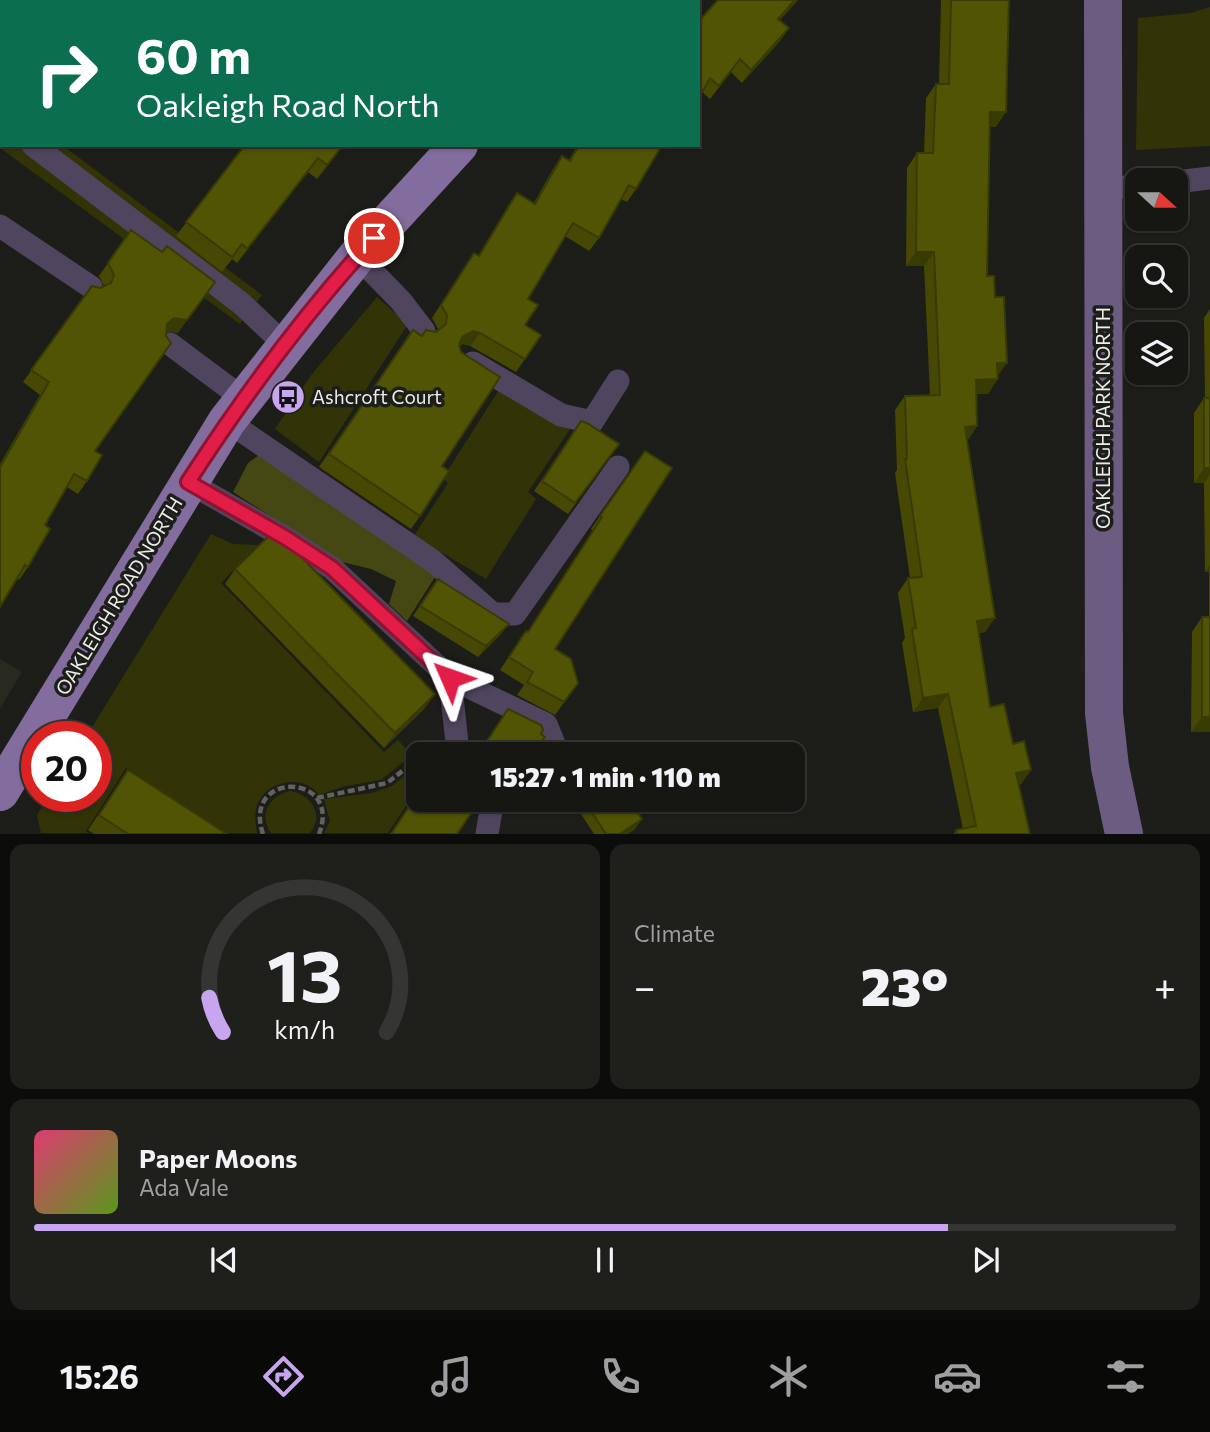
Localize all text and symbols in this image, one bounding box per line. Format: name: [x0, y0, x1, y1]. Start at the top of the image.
text: 60 m: [136, 24, 251, 84]
icon: right: [21, 28, 112, 119]
text: Oakleigh Road North: [136, 84, 440, 124]
north arrow: [1125, 168, 1188, 231]
map controls: [1125, 168, 1188, 385]
pin: [344, 208, 404, 268]
icon: arrive: [355, 219, 393, 257]
button: search: [1125, 245, 1188, 308]
street label: OAKLEIGH PARK NORTH: [1091, 307, 1114, 529]
button: layers: [1125, 322, 1188, 385]
bus stop icon: Ashcroft Court: [269, 378, 307, 416]
place label: Ashcroft Court: [312, 385, 442, 408]
street label: OAKLEIGH ROAD NORTH: [50, 493, 187, 699]
position arrow: [413, 641, 487, 715]
speed limit sign: 20: [21, 721, 112, 812]
text: 15:27 · 1 min · 110 m: [490, 761, 721, 792]
text: Climate: [634, 919, 715, 947]
text: 13: [267, 929, 343, 1018]
text: 23°: [861, 953, 948, 1017]
text: −: [634, 962, 656, 1009]
text: +: [1154, 962, 1176, 1009]
text: km/h: [275, 1014, 335, 1044]
text: Paper Moons: [139, 1142, 297, 1173]
text: Ada Vale: [139, 1173, 229, 1201]
icon: previous: [205, 1241, 243, 1279]
icon: pause: [586, 1241, 624, 1279]
icon: next: [967, 1241, 1005, 1279]
icon: directions: [259, 1352, 308, 1401]
icon: music: [427, 1352, 476, 1401]
icon: phone: [596, 1352, 645, 1401]
icon: climate: [764, 1352, 813, 1401]
icon: car: [933, 1352, 982, 1401]
icon: filters: [1101, 1352, 1150, 1401]
text: 15:26: [60, 1356, 139, 1396]

